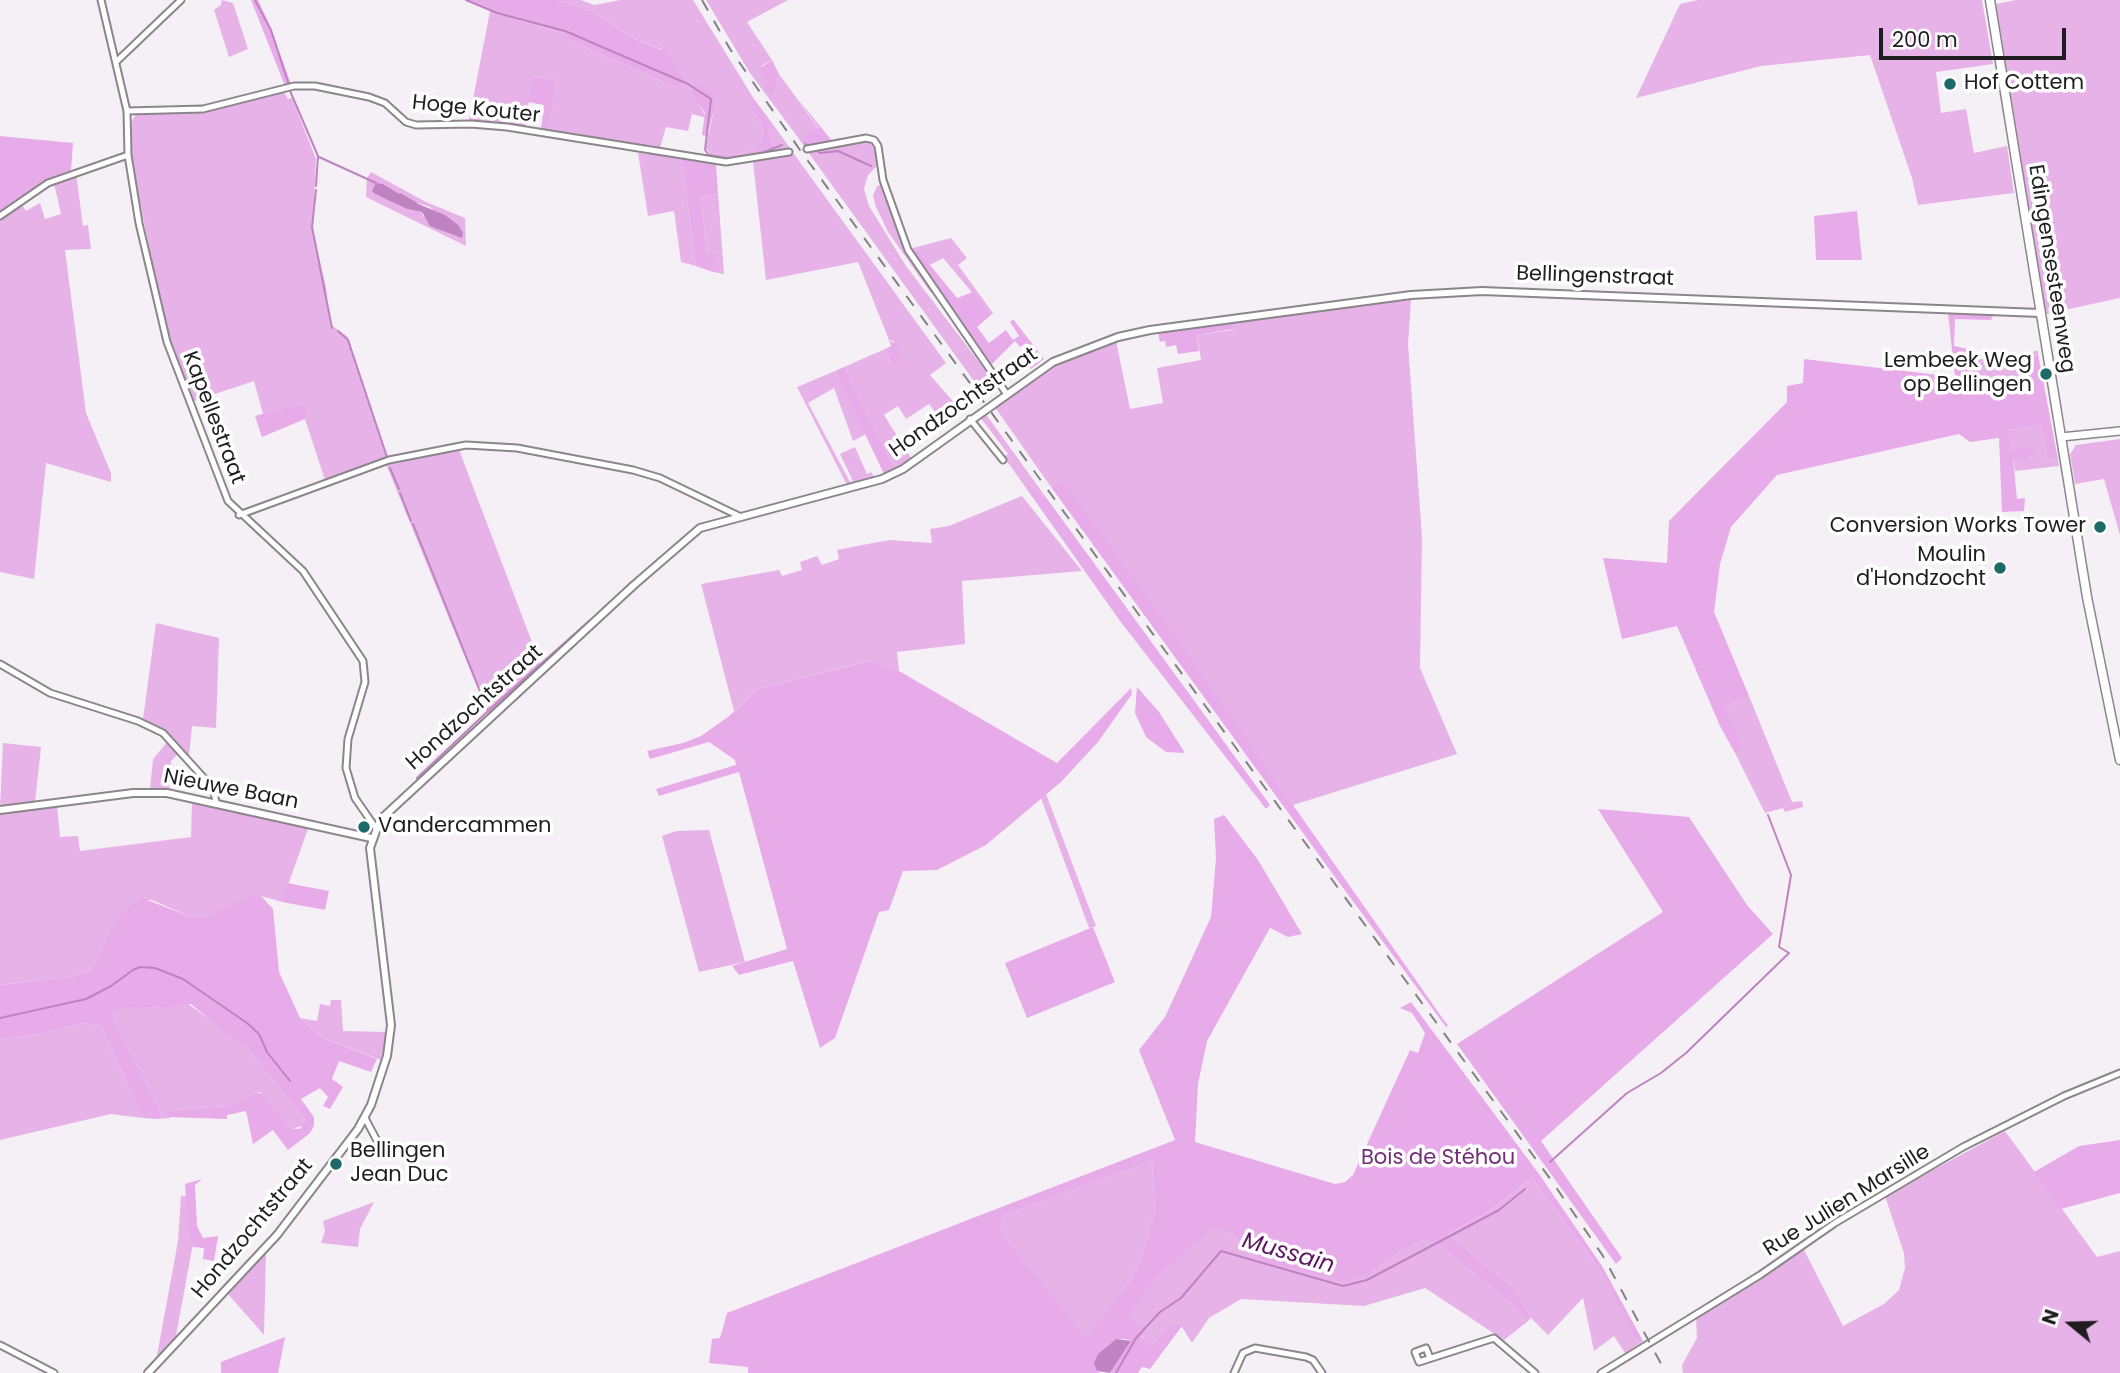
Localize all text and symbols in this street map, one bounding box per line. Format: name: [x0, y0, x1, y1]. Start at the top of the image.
scale bar: [1882, 14, 2069, 58]
text: 200 m: [1892, 25, 1958, 54]
place label: Hof Cottem: [1964, 71, 2084, 97]
marker: Hof Cottem: [1942, 76, 1958, 92]
street label: Hoge Kouter: [411, 91, 541, 129]
street label: Edingensesteenweg: [2022, 163, 2080, 375]
street label: Bellingenstraat: [1516, 262, 1674, 292]
street label: Hondzochtstraat: [885, 343, 1043, 463]
street label: Kapellestraat: [176, 348, 250, 488]
place label: Lembeek Weg op Bellingen: [1884, 349, 2032, 399]
marker: Lembeek Weg op Bellingen: [2038, 366, 2054, 382]
place label: Conversion Works Tower: [1830, 514, 2086, 540]
marker: Conversion Works Tower: [2092, 519, 2108, 535]
place label: Moulin d'Hondzocht: [1856, 543, 1986, 593]
marker: Moulin d'Hondzocht: [1992, 560, 2008, 576]
street label: Hondzochtstraat: [402, 640, 548, 776]
street label: Nieuwe Baan: [161, 765, 301, 815]
place label: Vandercammen: [378, 814, 552, 840]
marker: Vandercammen: [356, 819, 372, 835]
place label: Bellingen Jean Duc: [350, 1139, 448, 1189]
street label: Rue Julien Marsille: [1759, 1140, 1935, 1262]
park label: Bois de Stéhou: [1361, 1146, 1515, 1172]
street label: Hondzochtstraat: [187, 1154, 319, 1304]
marker: Bellingen Jean Duc: [328, 1156, 344, 1172]
water label: Mussain: [1239, 1228, 1337, 1280]
north arrow: [2036, 1289, 2106, 1359]
text: N: [2036, 1306, 2066, 1328]

